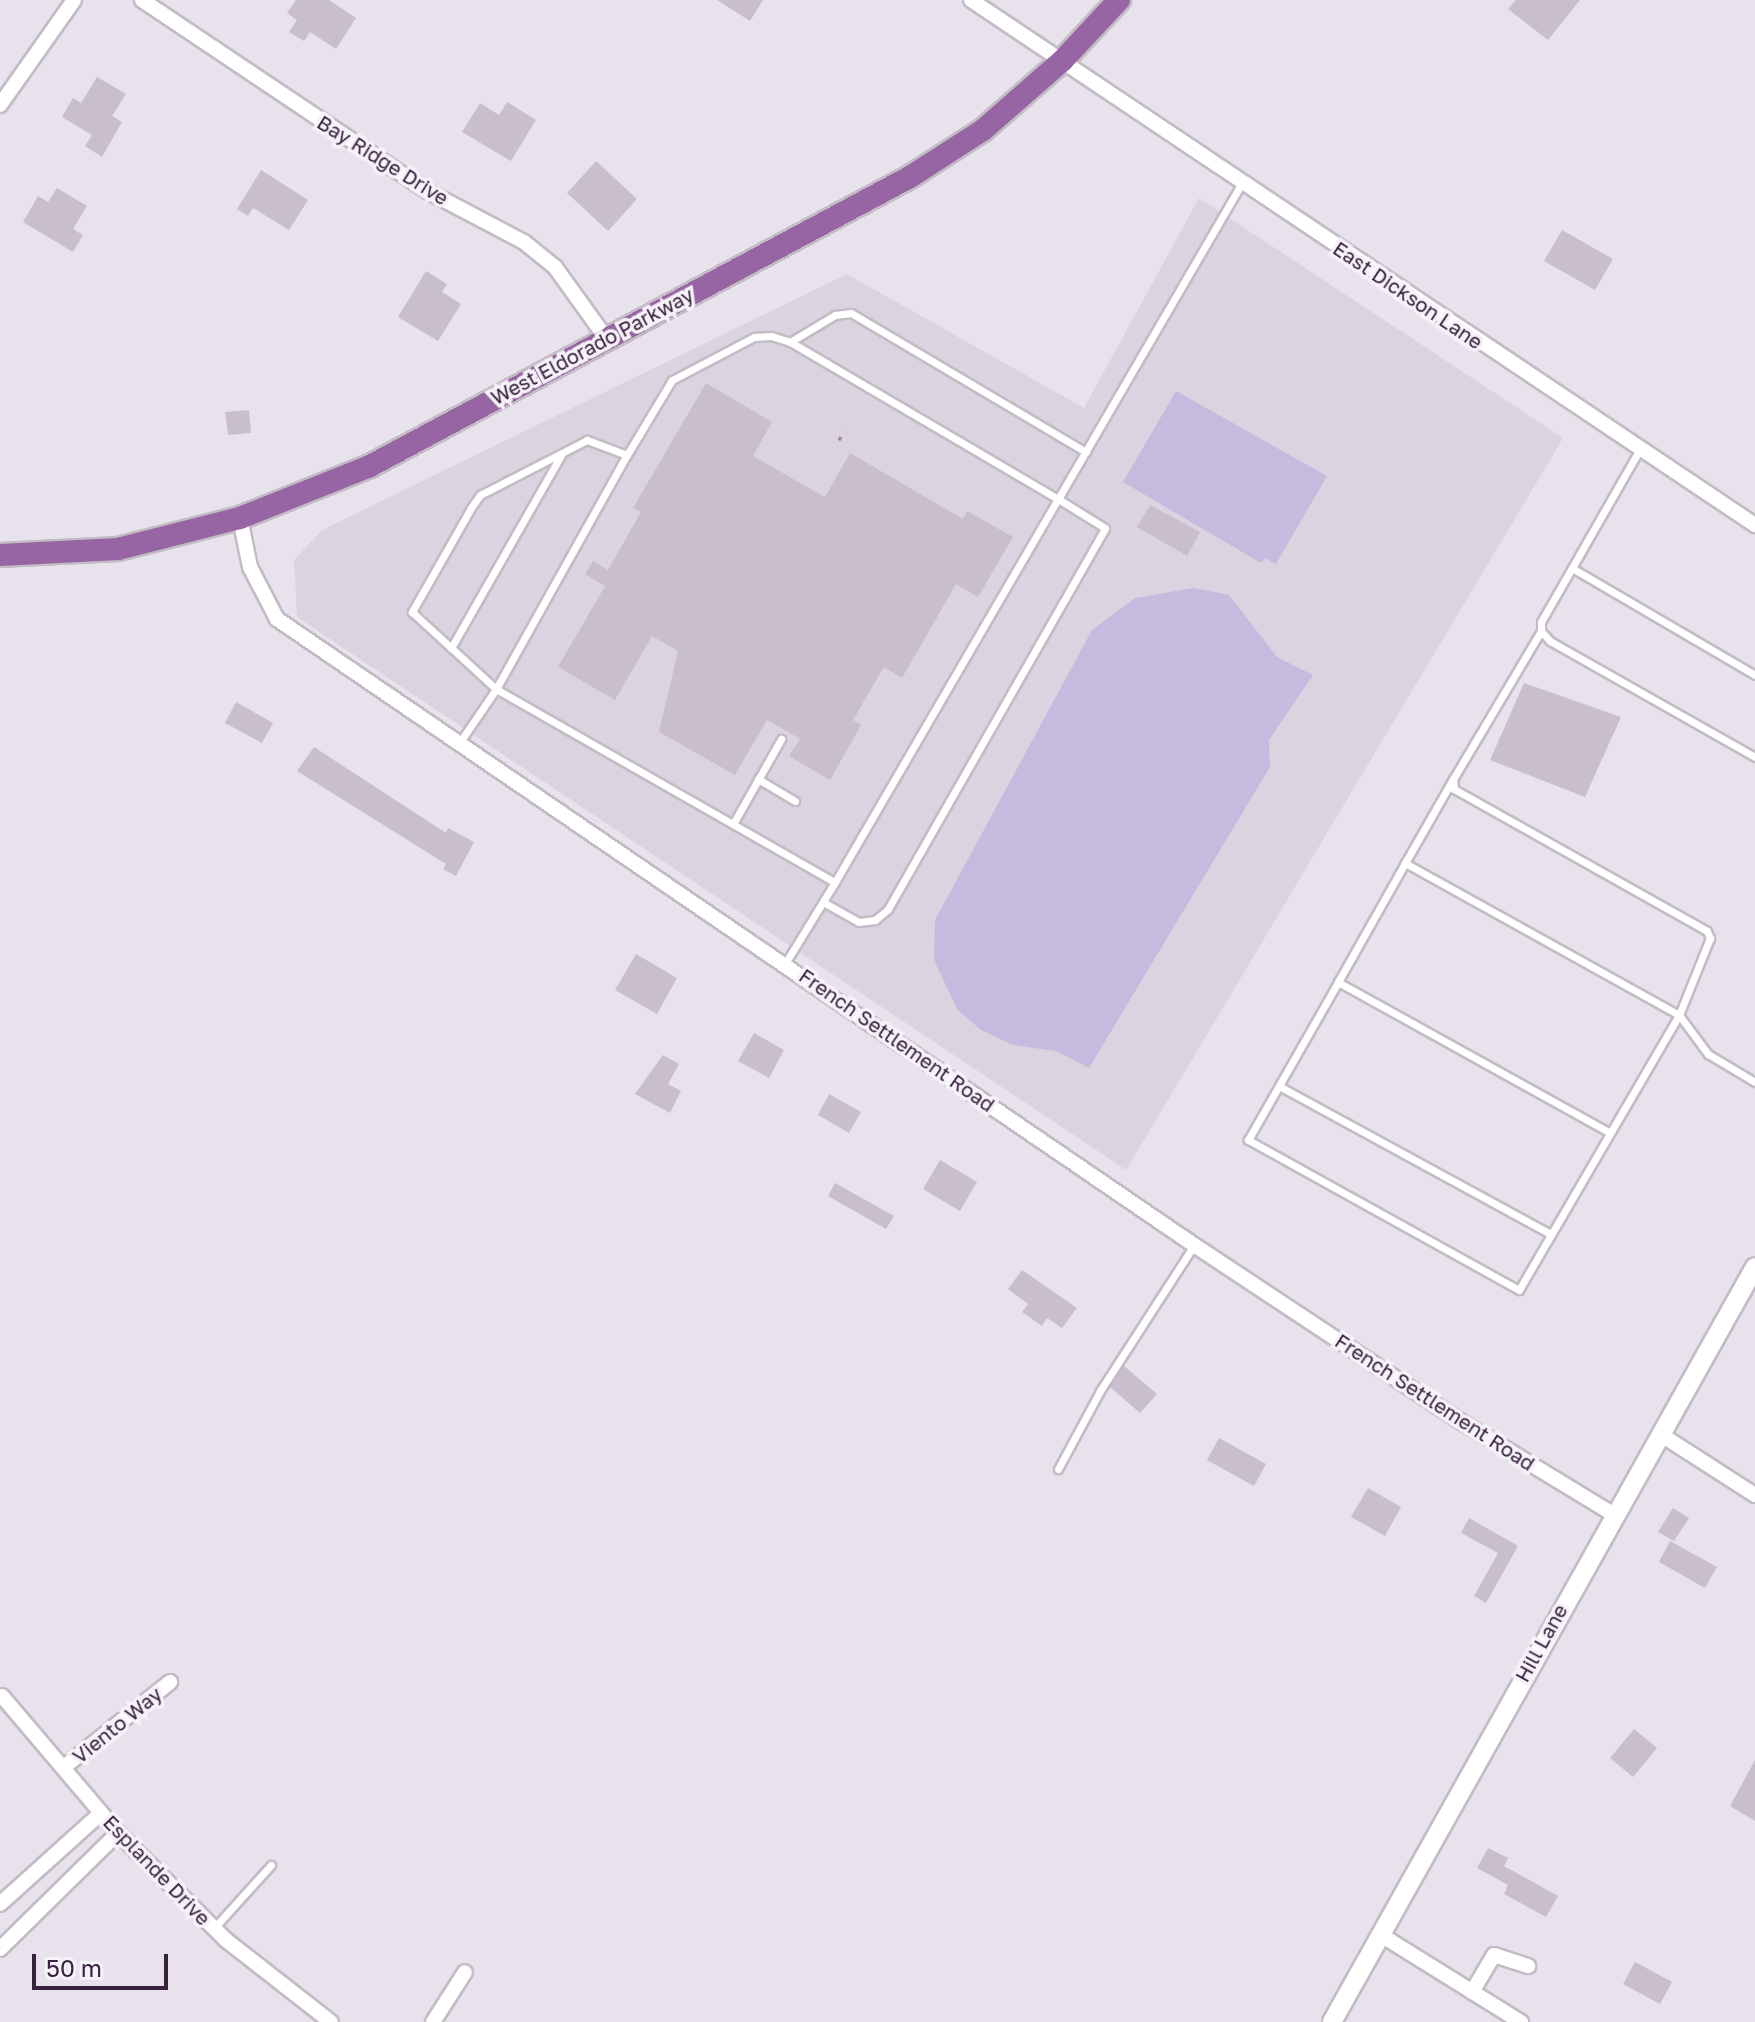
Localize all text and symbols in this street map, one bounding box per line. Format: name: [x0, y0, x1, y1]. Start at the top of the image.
street label: Bay Ridge Drive: [313, 110, 453, 210]
street label: East Dickson Lane: [1329, 236, 1487, 354]
street label: West Eldorado Parkway: [487, 282, 697, 410]
street label: French Settlement Road: [795, 963, 999, 1117]
street label: French Settlement Road: [1331, 1328, 1539, 1476]
street label: Hill Lane: [1510, 1600, 1572, 1686]
street label: Viento Way: [67, 1682, 167, 1768]
street label: Esplande Drive: [99, 1810, 215, 1930]
scale bar: [36, 1938, 172, 1988]
text: 50 m: [46, 1953, 102, 1982]

